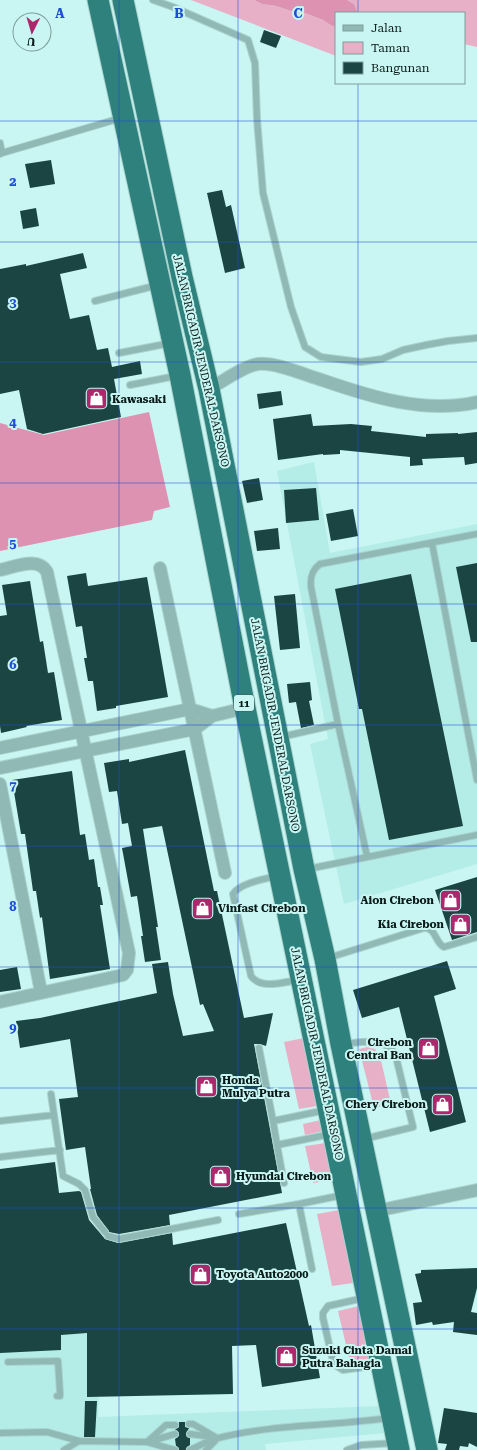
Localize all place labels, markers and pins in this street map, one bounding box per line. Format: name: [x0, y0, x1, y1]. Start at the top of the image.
shop icon: Kawasaki: [84, 386, 110, 412]
place label: Kawasaki: [112, 393, 166, 406]
shop icon: Aion Cirebon: [437, 887, 463, 913]
place label: Aion Cirebon: [361, 894, 435, 907]
shop icon: Vinfast Cirebon: [189, 895, 215, 921]
place label: Vinfast Cirebon: [218, 902, 306, 915]
shop icon: Kia Cirebon: [447, 911, 473, 937]
place label: Kia Cirebon: [378, 918, 445, 931]
shop icon: Cirebon Central Ban: [415, 1035, 441, 1061]
place label: Cirebon Central Ban: [346, 1036, 413, 1062]
shop icon: Honda Mulya Putra: [193, 1073, 219, 1099]
place label: Honda Mulya Putra: [222, 1074, 290, 1100]
shop icon: Chery Cirebon: [429, 1091, 455, 1117]
place label: Chery Cirebon: [345, 1098, 427, 1111]
shop icon: Hyundai Cirebon: [208, 1163, 234, 1189]
place label: Hyundai Cirebon: [236, 1170, 332, 1183]
shop icon: Toyota Auto2000: [188, 1261, 214, 1287]
place label: Toyota Auto2000: [216, 1268, 308, 1281]
shop icon: Suzuki Cinta Damai Putra Bahagia: [274, 1343, 300, 1369]
place label: Suzuki Cinta Damai Putra Bahagia: [302, 1344, 412, 1370]

